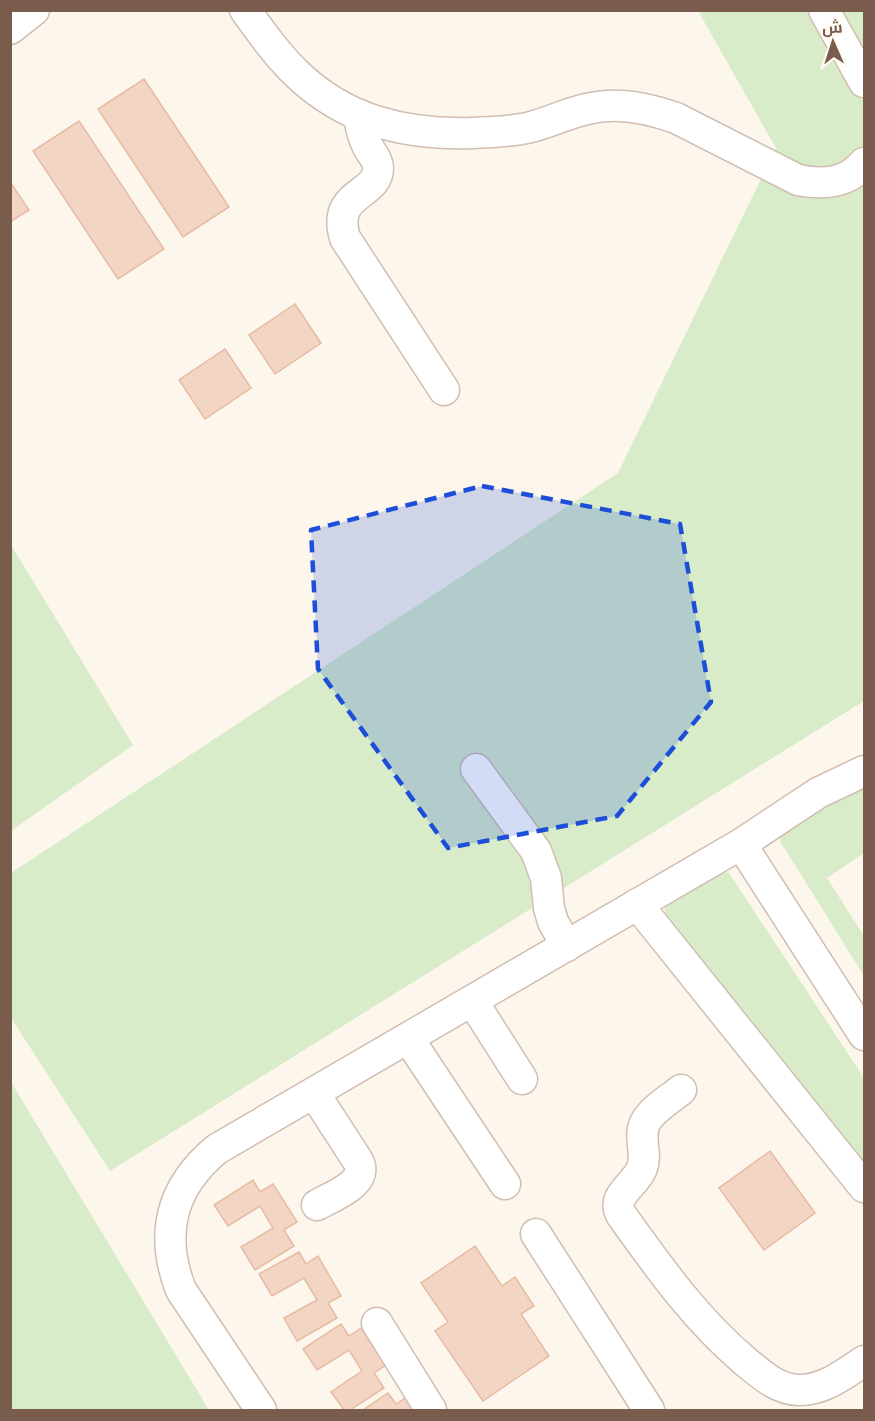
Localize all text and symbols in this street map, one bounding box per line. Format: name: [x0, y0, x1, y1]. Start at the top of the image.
north arrow: [803, 12, 863, 72]
text: ش: [822, 18, 843, 40]

